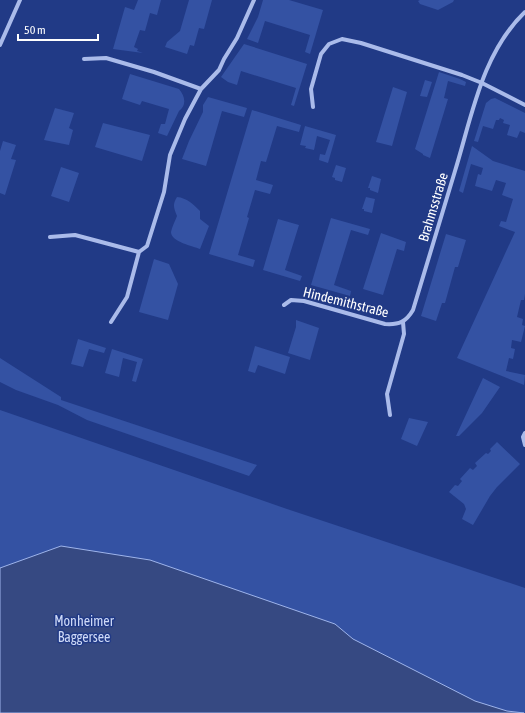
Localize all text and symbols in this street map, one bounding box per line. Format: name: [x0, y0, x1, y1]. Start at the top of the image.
scale bar: [18, 16, 98, 42]
text: 50 m: [24, 23, 46, 37]
street label: Brahmsstraße: [415, 171, 451, 243]
street label: Hindemithstraße: [302, 284, 390, 320]
park label: Monheimer Baggersee: [54, 613, 115, 645]

